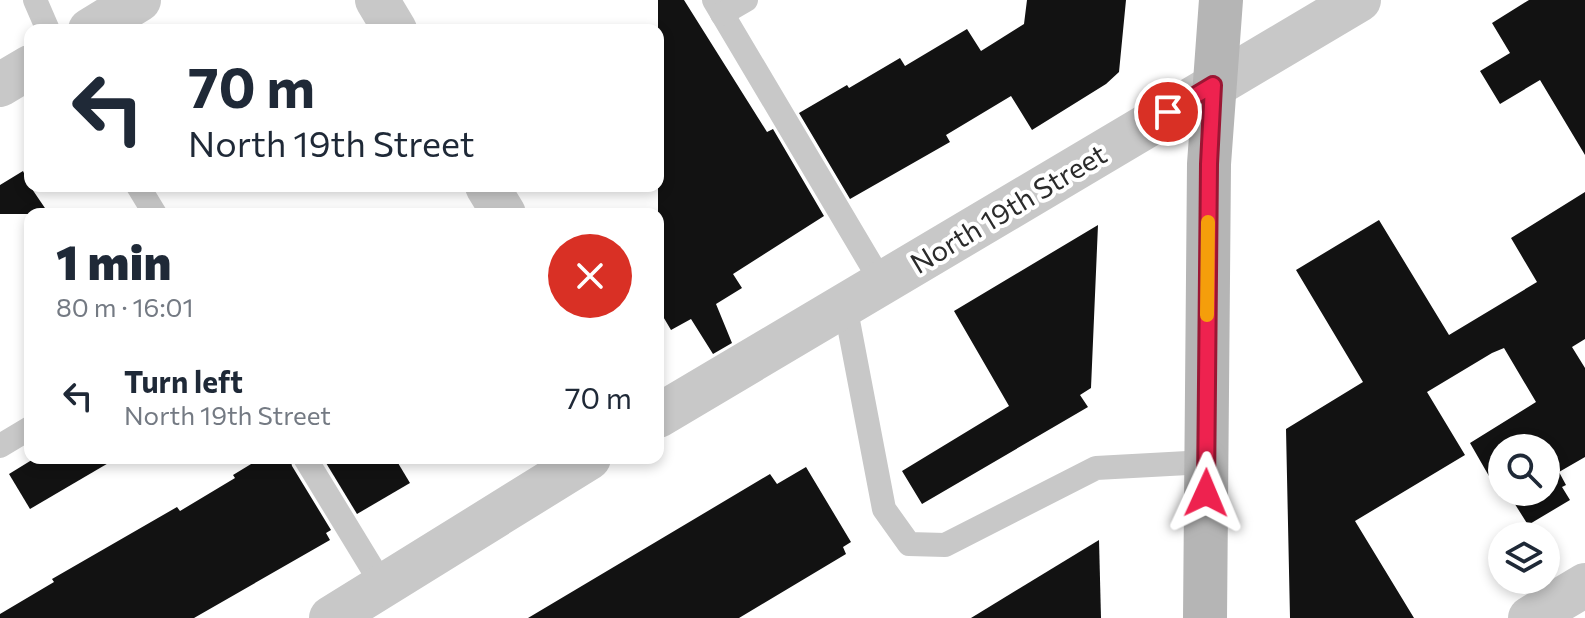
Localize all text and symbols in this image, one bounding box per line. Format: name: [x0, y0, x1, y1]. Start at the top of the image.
text: 70 m: [188, 51, 315, 120]
icon: left: [56, 56, 160, 160]
pin: [1134, 78, 1202, 146]
icon: arrive: [1146, 90, 1190, 134]
text: North 19th Street: [188, 120, 475, 164]
street label: North 19th Street: [904, 136, 1112, 280]
text: 1 min: [56, 231, 171, 290]
button: close: [548, 234, 632, 318]
text: 80 m · 16:01: [56, 291, 194, 322]
text: Turn left: [124, 362, 243, 399]
icon: left: [56, 374, 100, 418]
text: 70 m: [565, 378, 632, 415]
text: North 19th Street: [124, 399, 331, 430]
map controls: [1488, 434, 1560, 594]
button: search: [1488, 434, 1560, 506]
position arrow: [1164, 451, 1248, 535]
button: layers: [1488, 522, 1560, 594]

